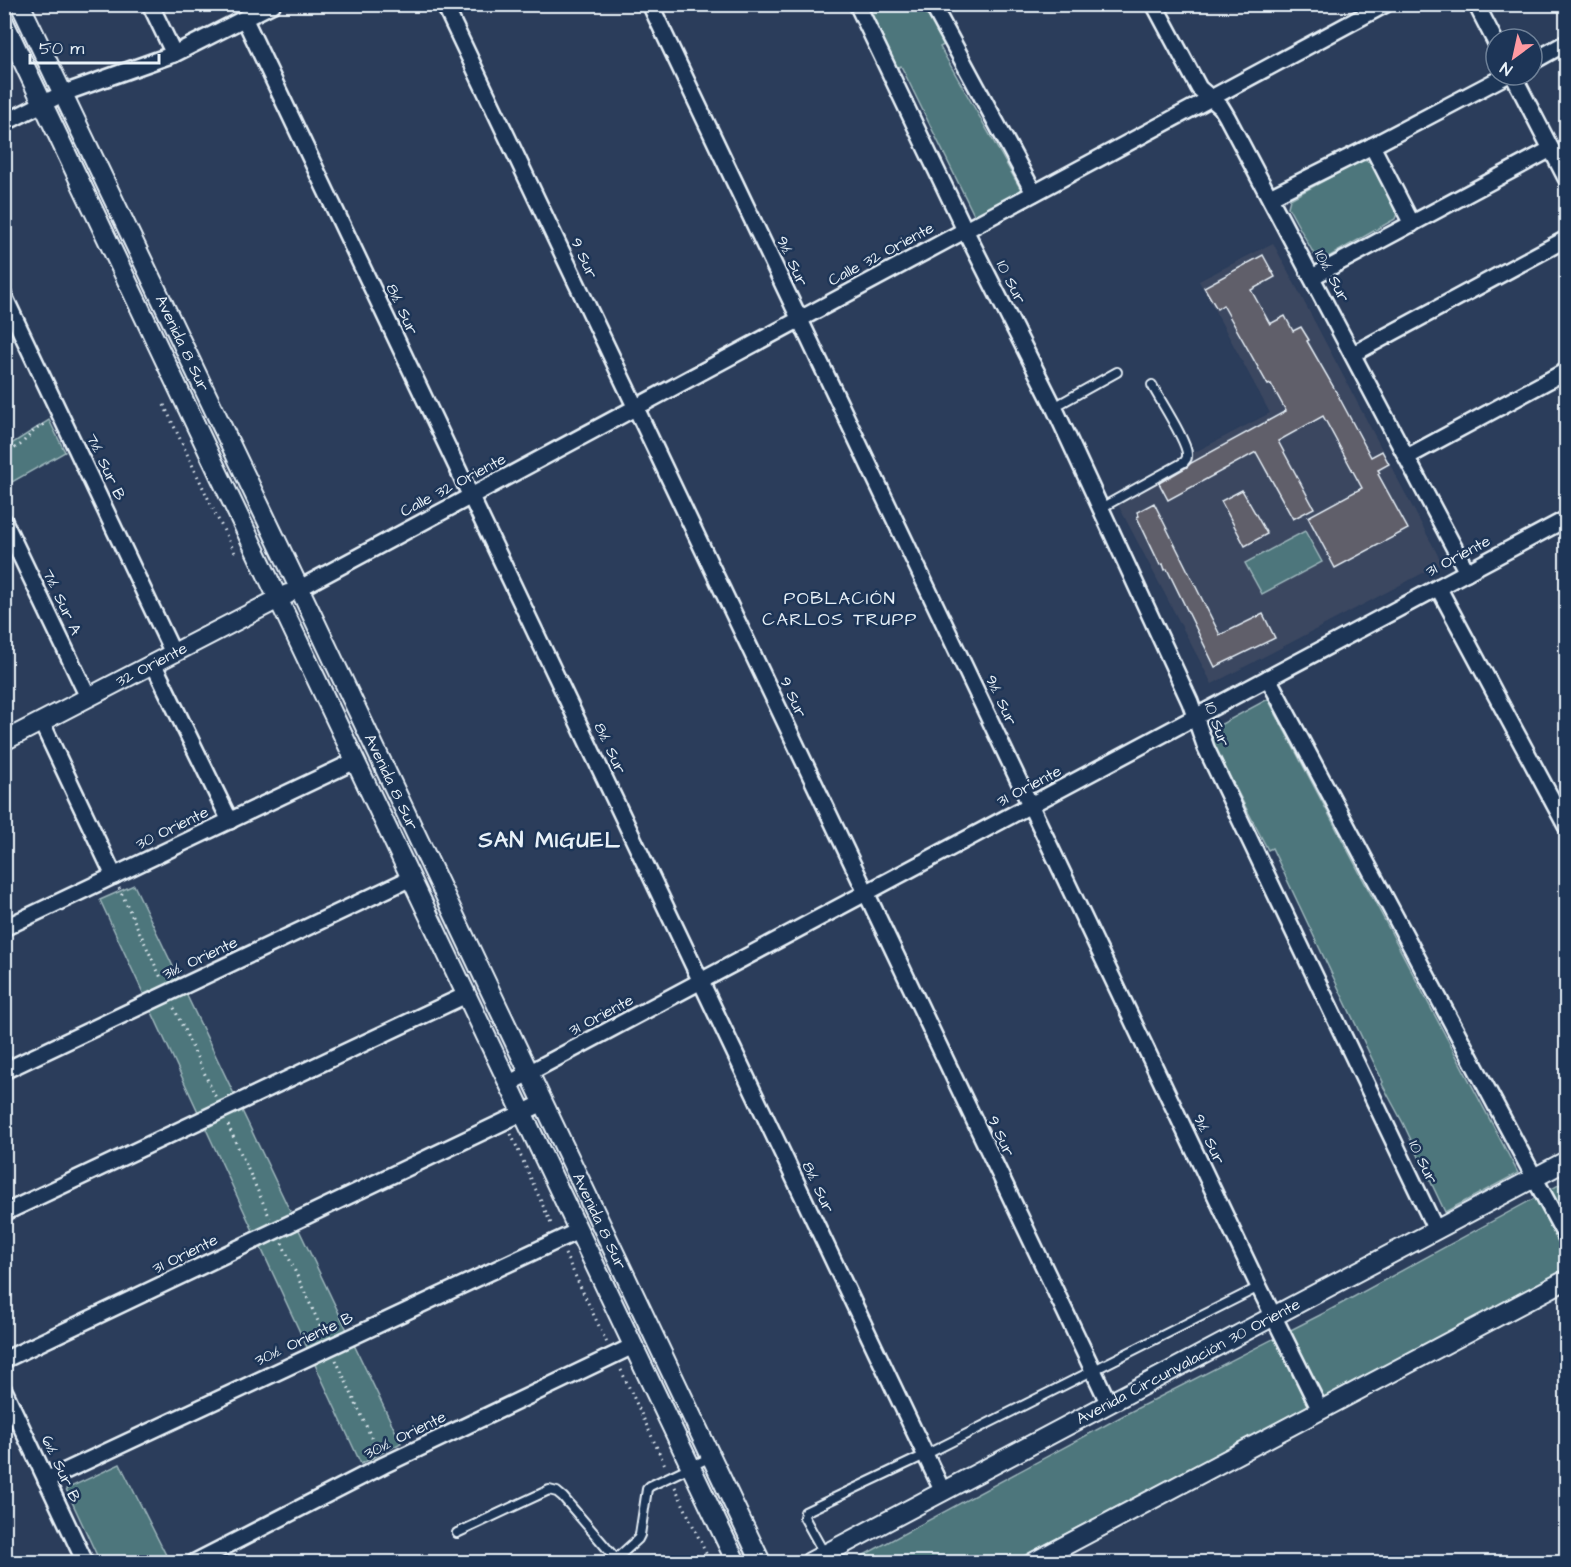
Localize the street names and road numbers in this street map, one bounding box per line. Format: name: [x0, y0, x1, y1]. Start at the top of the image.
street label: Calle 32 Oriente: [824, 217, 938, 291]
street label: 9½ Sur: [771, 232, 813, 290]
street label: 9 Sur: [565, 234, 603, 282]
street label: 10½ Sur: [1309, 246, 1355, 306]
street label: 10 Sur: [991, 257, 1031, 308]
street label: 8½ Sur: [381, 280, 424, 338]
street label: Avenida 8 Sur: [150, 291, 215, 395]
street label: 7½ Sur B: [81, 430, 131, 505]
street label: Calle 32 Oriente: [396, 448, 510, 522]
street label: 31 Oriente: [1422, 530, 1495, 582]
street label: 7½ Sur A: [37, 565, 87, 639]
street label: 32 Oriente: [112, 637, 191, 692]
street label: 9½ Sur: [980, 671, 1022, 729]
street label: 9 Sur: [774, 673, 812, 721]
street label: 10 Sur: [1199, 699, 1235, 749]
street label: 8½ Sur: [589, 719, 632, 777]
street label: Avenida 8 Sur: [359, 730, 424, 834]
street label: 31 Oriente: [993, 760, 1066, 812]
street label: 30 Oriente: [132, 801, 212, 855]
street label: 31½ Oriente: [159, 931, 242, 985]
street label: 31 Oriente: [565, 989, 638, 1041]
street label: 9½ Sur: [1188, 1110, 1230, 1168]
street label: 9 Sur: [982, 1112, 1020, 1160]
street label: 10 Sur: [1403, 1137, 1443, 1188]
street label: 8½ Sur: [797, 1158, 840, 1216]
street label: Avenida 8 Sur: [567, 1169, 632, 1273]
street label: 31 Oriente: [149, 1229, 222, 1279]
street label: Avenida Circunvalación 30 Oriente: [1072, 1293, 1304, 1430]
street label: 30½ Oriente B: [251, 1306, 357, 1371]
street label: 30½ Oriente: [360, 1406, 450, 1464]
street label: 6½ Sur B: [36, 1432, 86, 1507]

